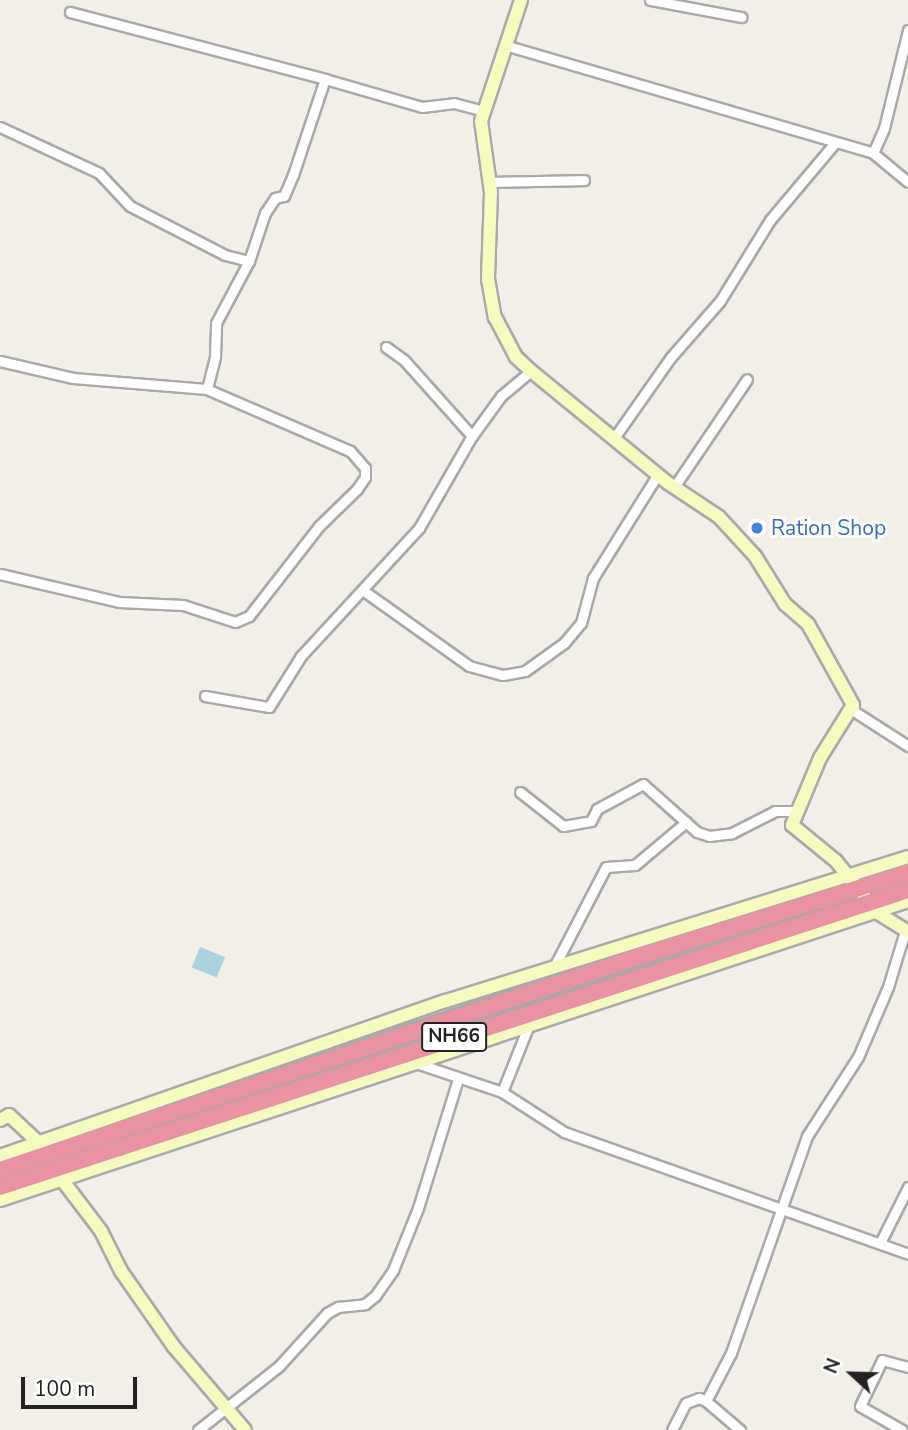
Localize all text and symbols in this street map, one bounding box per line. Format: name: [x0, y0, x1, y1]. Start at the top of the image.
place label: Ration Shop: [771, 515, 886, 541]
marker: Ration Shop: [749, 520, 765, 536]
road number: NH66: [421, 1021, 487, 1052]
north arrow: [817, 1339, 887, 1409]
text: N: [818, 1355, 847, 1378]
scale bar: [24, 1364, 140, 1408]
text: 100 m: [34, 1375, 95, 1403]

